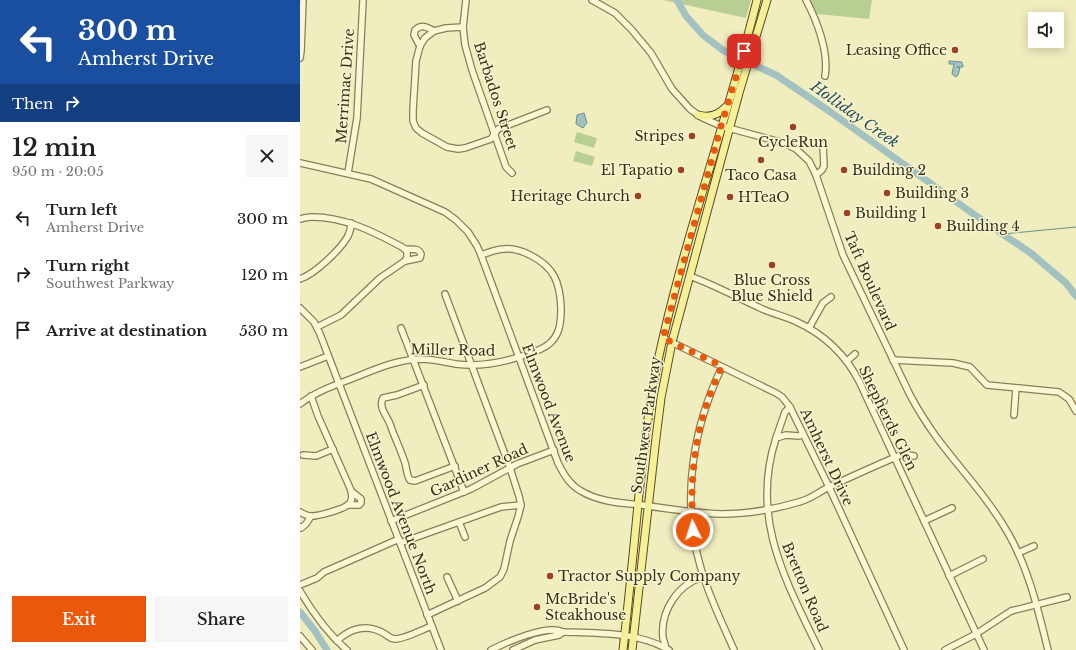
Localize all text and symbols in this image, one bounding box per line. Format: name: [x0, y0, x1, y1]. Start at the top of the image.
map controls: [1028, 12, 1064, 48]
button: sound: [1028, 12, 1064, 48]
text: 300 m: [78, 13, 177, 48]
icon: left: [12, 16, 64, 68]
street label: Merrimac Drive: [332, 28, 358, 144]
pin: [727, 34, 761, 68]
street label: Barbados Street: [470, 39, 522, 153]
icon: arrive: [733, 40, 755, 62]
place label: Leasing Office: [846, 41, 947, 59]
marker: Leasing Office: [950, 45, 960, 55]
text: Amherst Drive: [78, 48, 214, 70]
water label: Holliday Creek: [806, 76, 903, 152]
icon: right: [61, 92, 83, 114]
text: Then: [12, 94, 53, 113]
marker: CycleRun: [788, 122, 798, 132]
place label: Stripes: [634, 127, 684, 145]
marker: Stripes: [687, 131, 697, 141]
text: 12 min: [12, 133, 96, 162]
place label: CycleRun: [758, 133, 828, 151]
button: close: [246, 135, 288, 177]
marker: Taco Casa: [756, 155, 766, 165]
place label: El Tapatio: [601, 161, 673, 179]
place label: Building 2: [852, 161, 926, 179]
text: 950 m · 20:05: [12, 163, 104, 180]
marker: El Tapatio: [676, 165, 686, 175]
marker: Building 2: [839, 165, 849, 175]
place label: Taco Casa: [725, 166, 797, 184]
place label: Building 3: [895, 184, 969, 202]
place label: Heritage Church: [511, 187, 630, 205]
place label: HTeaO: [738, 188, 790, 206]
marker: Building 3: [882, 188, 892, 198]
marker: Heritage Church: [633, 191, 643, 201]
marker: HTeaO: [725, 192, 735, 202]
text: Turn left: [46, 200, 117, 219]
place label: Building 1: [855, 204, 927, 222]
icon: left: [12, 207, 34, 229]
marker: Building 1: [842, 208, 852, 218]
text: 300 m: [237, 209, 288, 228]
place label: Building 4: [946, 217, 1020, 235]
text: Amherst Drive: [46, 219, 144, 236]
marker: Building 4: [933, 221, 943, 231]
street label: Taft Boulevard: [840, 229, 900, 334]
text: Turn right: [46, 256, 129, 275]
marker: Blue Cross Blue Shield: [767, 260, 777, 270]
icon: right: [12, 263, 34, 285]
text: 120 m: [241, 265, 288, 284]
place label: Blue Cross Blue Shield: [731, 271, 814, 305]
text: Southwest Parkway: [46, 275, 174, 292]
icon: arrive: [12, 319, 34, 341]
text: Arrive at destination: [46, 321, 207, 340]
text: 530 m: [239, 321, 288, 340]
street label: Miller Road: [410, 340, 496, 360]
street label: Elmwood Avenue: [518, 341, 580, 465]
street label: Southwest Parkway: [627, 355, 665, 495]
street label: Shepherds Glen: [855, 363, 921, 474]
street label: Amherst Drive: [796, 404, 858, 509]
street label: Elmwood Avenue North: [362, 429, 440, 597]
street label: Gardiner Road: [427, 439, 531, 501]
position arrow: [672, 509, 714, 551]
street label: Bretton Road: [778, 539, 832, 635]
place label: Tractor Supply Company: [558, 567, 740, 585]
marker: Tractor Supply Company: [545, 571, 555, 581]
place label: McBride's Steakhouse: [545, 590, 626, 624]
button: Exit: [12, 596, 146, 642]
button: Share: [154, 596, 288, 642]
marker: McBride's Steakhouse: [532, 602, 542, 612]

